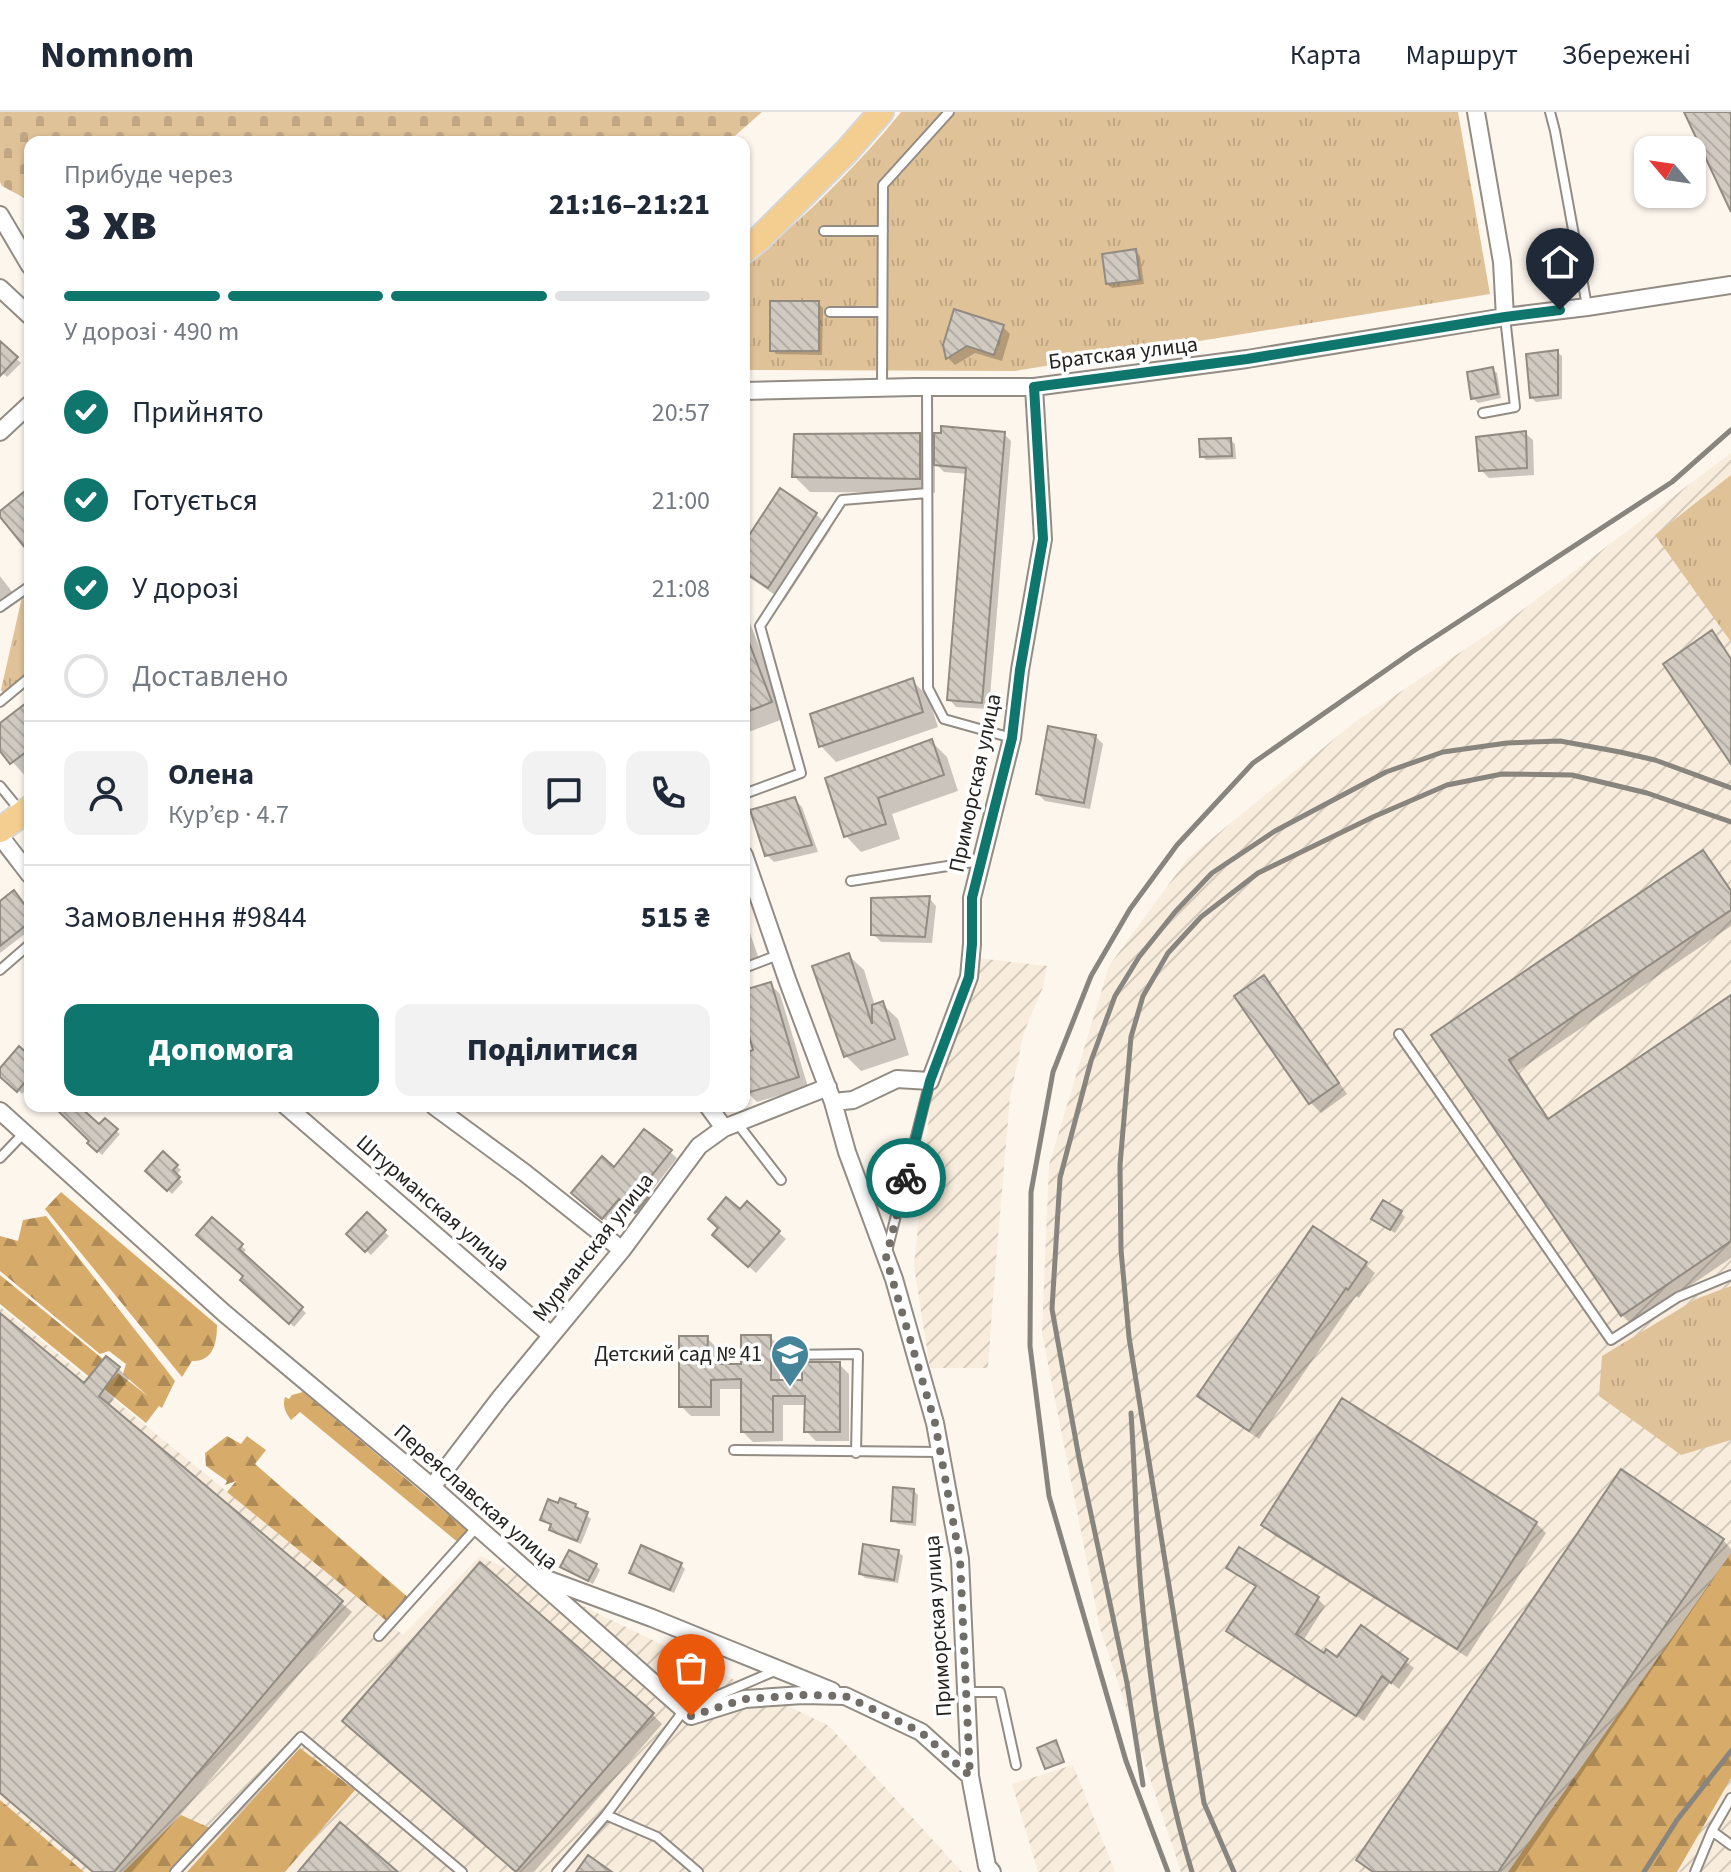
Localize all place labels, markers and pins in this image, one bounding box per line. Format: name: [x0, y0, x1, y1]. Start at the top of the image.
pin: [1526, 228, 1594, 310]
school or university icon: Детский сад № 41: [769, 1333, 811, 1388]
place label: Детский сад № 41: [594, 1338, 762, 1370]
pin: [657, 1634, 725, 1716]

